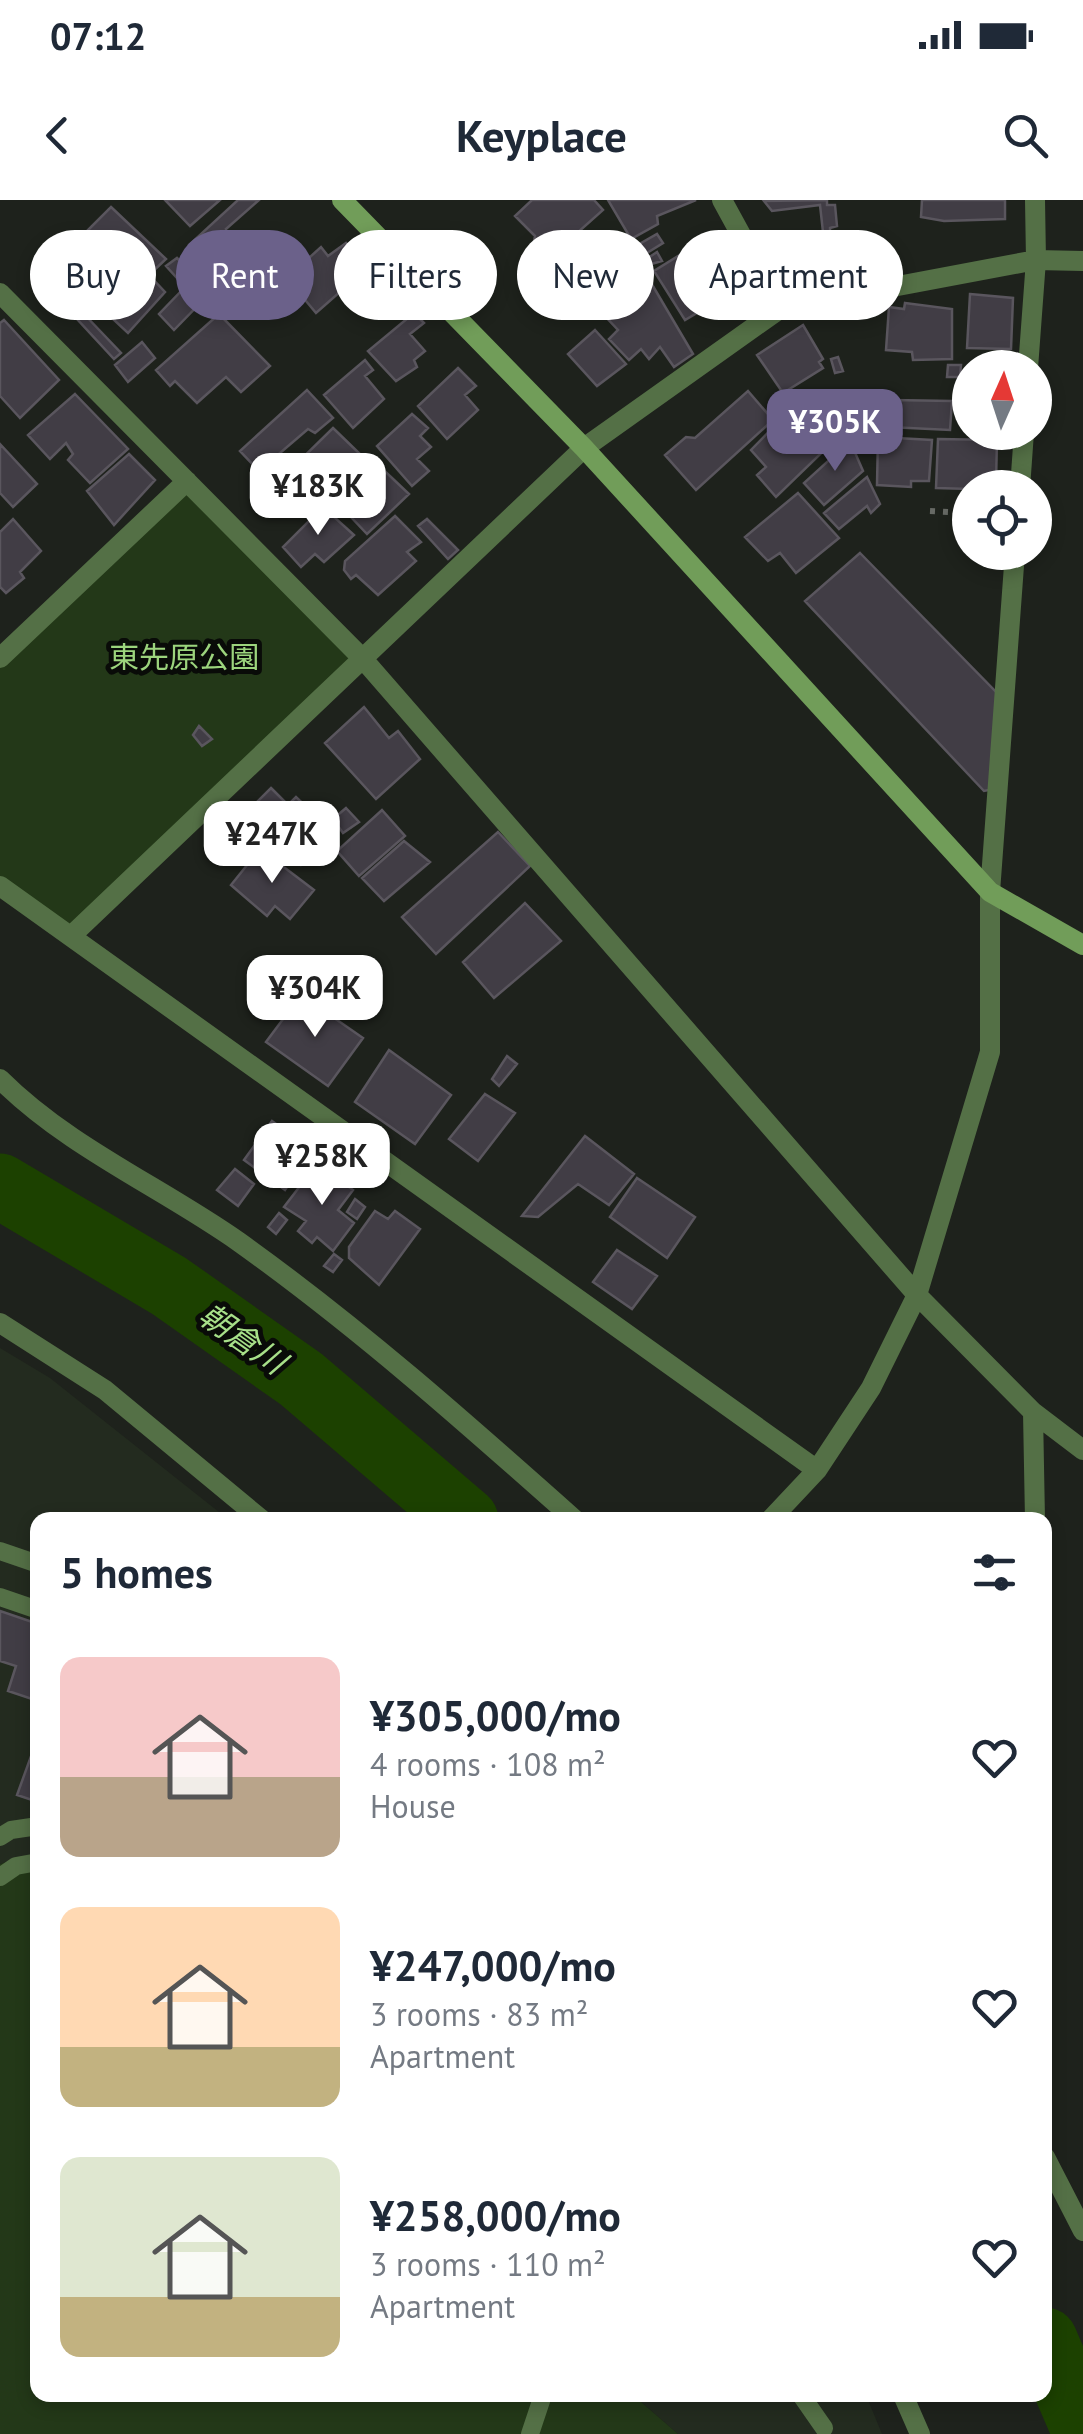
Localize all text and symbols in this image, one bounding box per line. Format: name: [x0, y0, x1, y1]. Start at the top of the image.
text: 07:12: [50, 11, 146, 60]
text: Keyplace: [456, 106, 627, 164]
icon: back: [30, 108, 85, 163]
icon: search: [998, 108, 1053, 163]
chip: Buy: [30, 230, 156, 320]
chip: Rent: [176, 230, 314, 320]
chip: Filters: [334, 230, 497, 320]
chip: New: [517, 230, 654, 320]
chip: Apartment: [674, 230, 903, 320]
north arrow: [952, 350, 1052, 450]
map controls: [952, 350, 1052, 570]
pin: ¥305K: [765, 389, 905, 474]
text: ¥305K: [789, 400, 881, 442]
pin: ¥183K: [248, 453, 388, 538]
text: ¥183K: [272, 464, 364, 506]
button: locate: [952, 470, 1052, 570]
park label: 東先原公園: [109, 637, 259, 676]
pin: ¥247K: [202, 801, 342, 886]
text: ¥247K: [226, 812, 318, 854]
pin: ¥304K: [245, 955, 385, 1040]
text: ¥304K: [269, 966, 361, 1008]
pin: ¥258K: [252, 1123, 392, 1208]
text: ¥258K: [276, 1134, 368, 1176]
water label: 朝倉川: [192, 1293, 297, 1384]
text: 5 homes: [60, 1545, 213, 1600]
icon: filters: [967, 1545, 1022, 1600]
text: ¥305,000/mo: [370, 1688, 621, 1743]
icon: home: [140, 1697, 260, 1817]
icon: heart: [967, 1730, 1022, 1785]
text: 4 rooms · 108 m²: [370, 1743, 606, 1785]
text: House: [370, 1785, 456, 1827]
text: ¥247,000/mo: [370, 1938, 616, 1993]
icon: home: [140, 1947, 260, 2067]
icon: heart: [967, 1980, 1022, 2035]
text: 3 rooms · 83 m²: [370, 1993, 588, 2035]
text: Apartment: [370, 2035, 515, 2077]
text: ¥258,000/mo: [370, 2188, 621, 2243]
icon: home: [140, 2197, 260, 2317]
icon: heart: [967, 2230, 1022, 2285]
text: 3 rooms · 110 m²: [370, 2243, 606, 2285]
text: Apartment: [370, 2285, 515, 2327]

